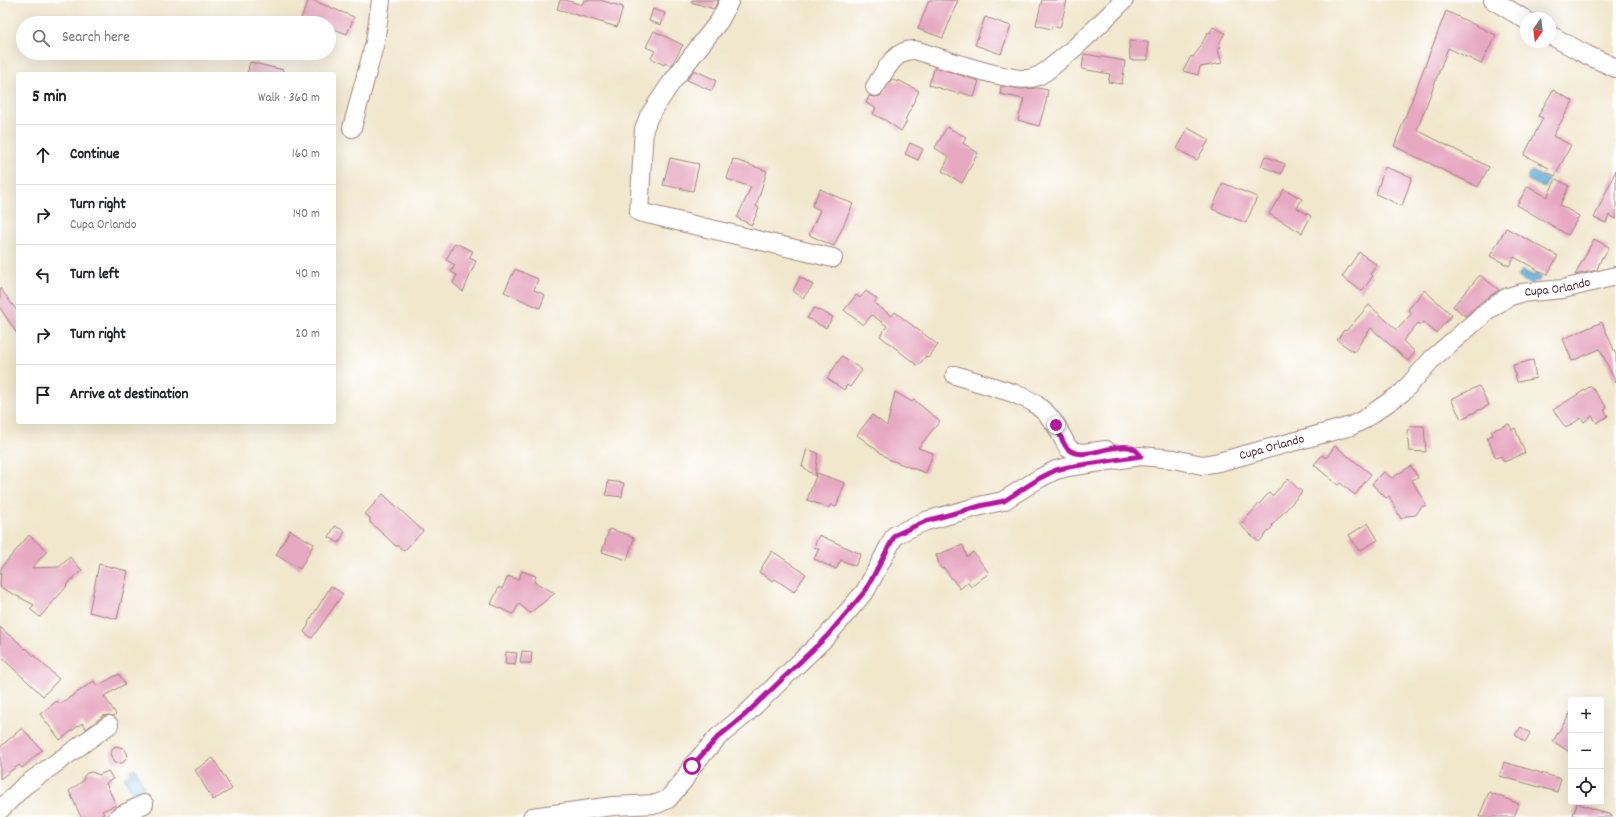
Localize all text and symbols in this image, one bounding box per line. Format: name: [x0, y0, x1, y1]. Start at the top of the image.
north arrow: [1520, 12, 1556, 48]
search box: [16, 16, 336, 60]
icon: search: [30, 27, 52, 49]
text: Search here: [62, 27, 130, 49]
text: 5 min: [32, 86, 66, 110]
text: Walk · 360 m: [258, 89, 320, 108]
icon: ahead: [32, 144, 54, 166]
text: Continue: [70, 144, 119, 166]
text: 160 m: [292, 145, 320, 164]
text: Turn right: [70, 194, 126, 216]
icon: right: [32, 204, 54, 226]
text: 140 m: [293, 205, 320, 224]
text: Cupa Orlando: [70, 216, 136, 235]
icon: left: [32, 264, 54, 286]
text: Turn left: [70, 264, 119, 286]
text: 40 m: [296, 265, 320, 284]
street label: Cupa Orlando: [1524, 273, 1593, 302]
icon: right: [32, 324, 54, 346]
text: Turn right: [70, 324, 126, 346]
text: 20 m: [295, 325, 320, 344]
icon: arrive: [32, 384, 54, 406]
text: Arrive at destination: [70, 384, 188, 406]
route end: [1047, 416, 1065, 434]
street label: Cupa Orlando: [1237, 430, 1307, 466]
map controls: [1568, 697, 1604, 805]
button: +: [1568, 697, 1604, 733]
button: −: [1568, 733, 1604, 769]
route start: [683, 757, 701, 775]
button: locate: [1568, 769, 1604, 805]

